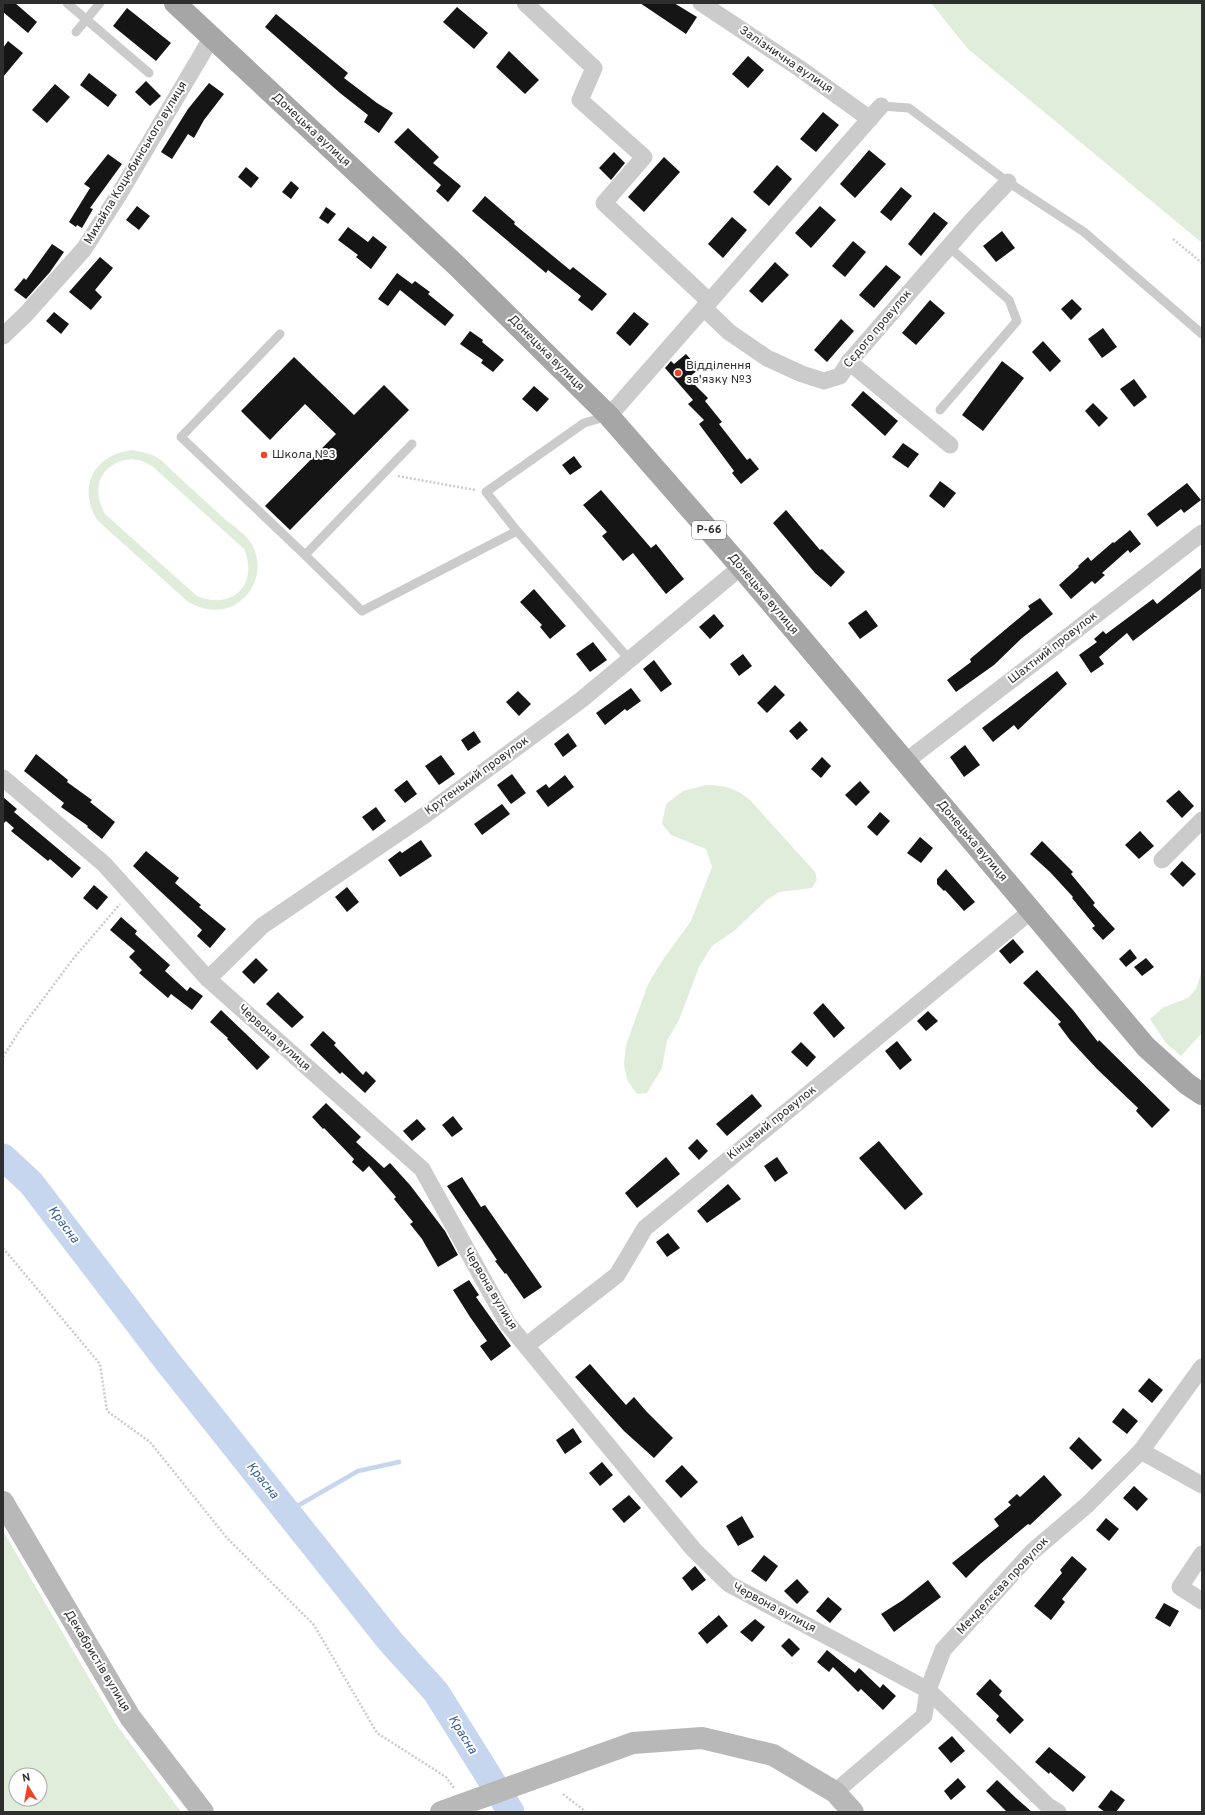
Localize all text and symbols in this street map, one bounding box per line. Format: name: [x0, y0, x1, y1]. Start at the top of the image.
street label: Залізнична вулиця: [736, 23, 836, 97]
street label: Михайла Коцюбинського вулиця: [81, 78, 191, 248]
street label: Донецька вулиця: [268, 89, 354, 171]
street label: Сєдого провулок: [840, 286, 916, 372]
street label: Донецька вулиця: [504, 311, 588, 395]
place label: Відділення зв'язку №3: [686, 358, 752, 388]
marker: Відділення зв'язку №3: [673, 368, 683, 378]
place label: Школа №3: [272, 447, 336, 463]
marker: Школа №3: [259, 450, 269, 460]
road number: Р-66: [692, 521, 726, 539]
street label: Донецька вулиця: [724, 550, 802, 638]
street label: Шахтний провулок: [1005, 608, 1101, 688]
street label: Крутенький провулок: [422, 733, 532, 819]
street label: Донецька вулиця: [933, 797, 1011, 885]
street label: Червона вулиця: [234, 1001, 314, 1075]
street label: Кінцевий провулок: [724, 1082, 820, 1164]
water label: Красна: [44, 1203, 82, 1247]
street label: Червона вулиця: [459, 1245, 521, 1333]
water label: Красна: [242, 1459, 282, 1503]
street label: Менделєєва провулок: [954, 1534, 1053, 1638]
street label: Червона вулиця: [729, 1579, 819, 1637]
street label: Декабристів вулиця: [60, 1607, 134, 1715]
water label: Красна: [444, 1713, 480, 1758]
north arrow: [8, 1767, 48, 1807]
text: N: [21, 1771, 31, 1786]

